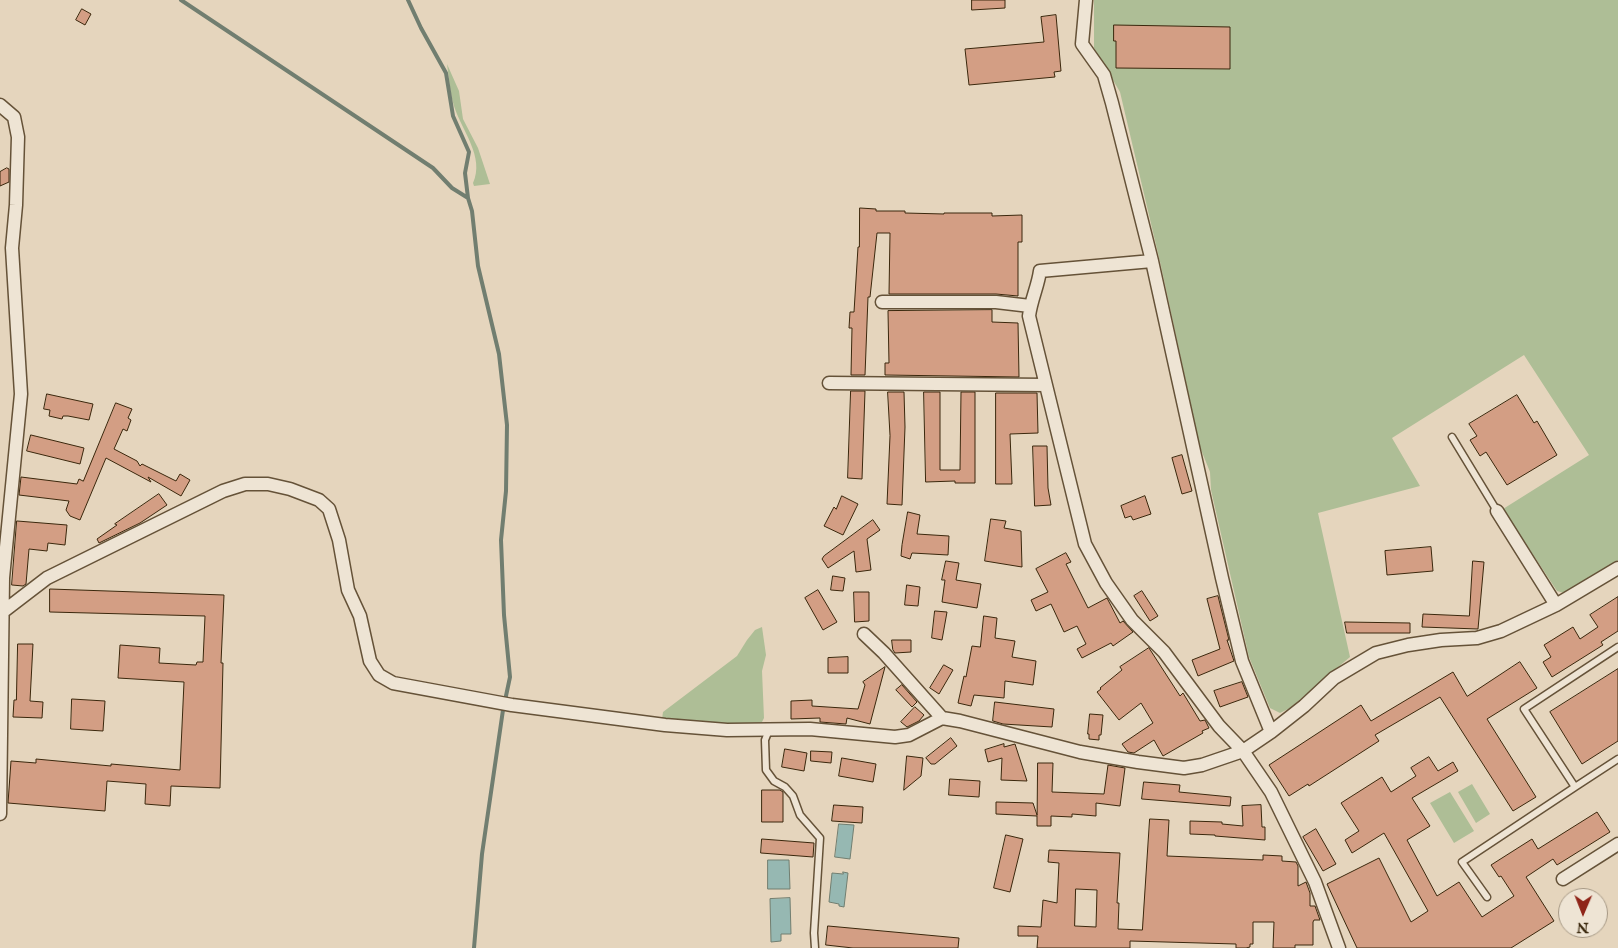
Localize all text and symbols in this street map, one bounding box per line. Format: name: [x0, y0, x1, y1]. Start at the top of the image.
north arrow: [1558, 888, 1608, 938]
text: N: [1577, 918, 1589, 936]

